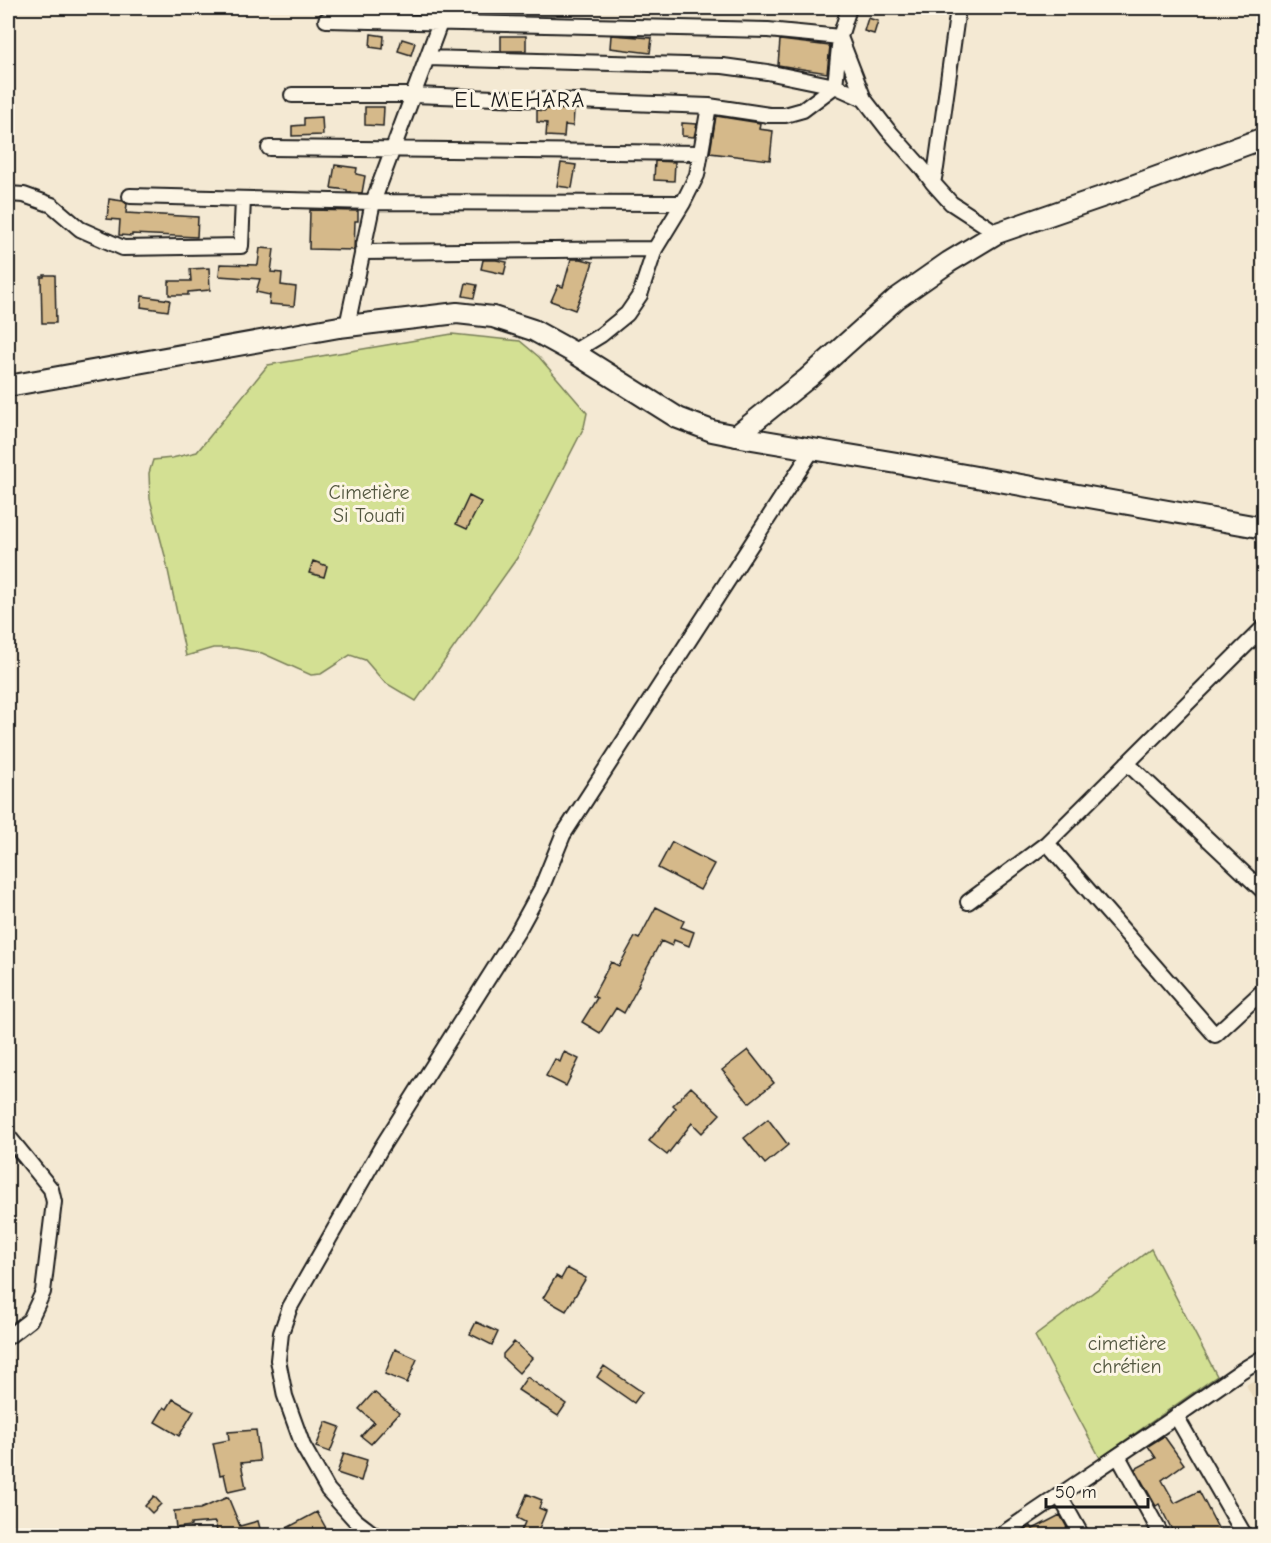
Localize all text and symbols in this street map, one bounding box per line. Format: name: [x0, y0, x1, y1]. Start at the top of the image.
district label: EL MEHARA: [454, 87, 586, 113]
park label: Cimetière Si Touati: [328, 481, 410, 527]
park label: cimetière chrétien: [1088, 1332, 1166, 1378]
scale bar: [1046, 1471, 1148, 1509]
text: 50 m: [1055, 1482, 1097, 1503]

